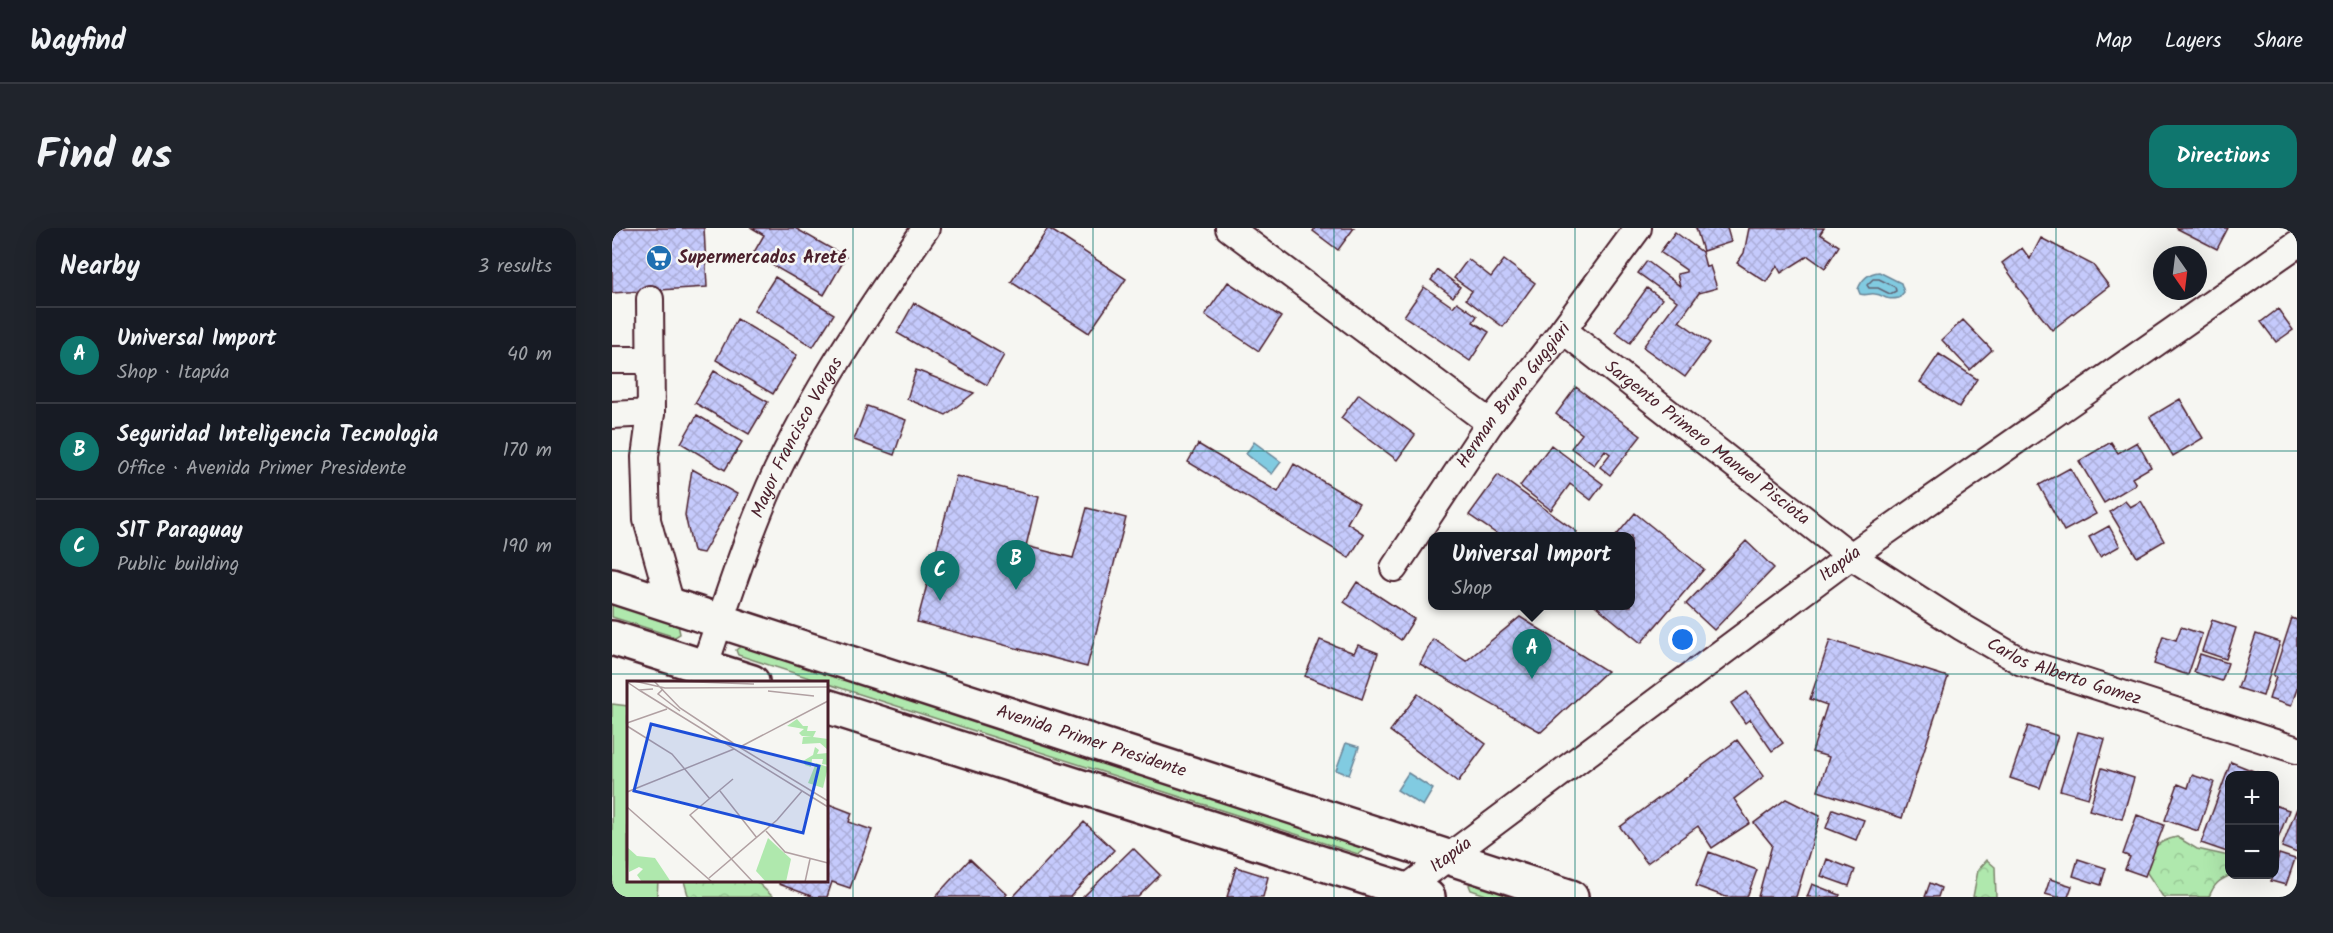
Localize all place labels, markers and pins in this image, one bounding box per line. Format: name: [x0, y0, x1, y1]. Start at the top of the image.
supermarket icon: Supermercados Areté: [644, 243, 674, 273]
place label: Supermercados Areté: [678, 244, 847, 273]
pin: B: [996, 540, 1036, 590]
pin: C: [920, 552, 960, 601]
pin: A: [1512, 630, 1552, 679]

